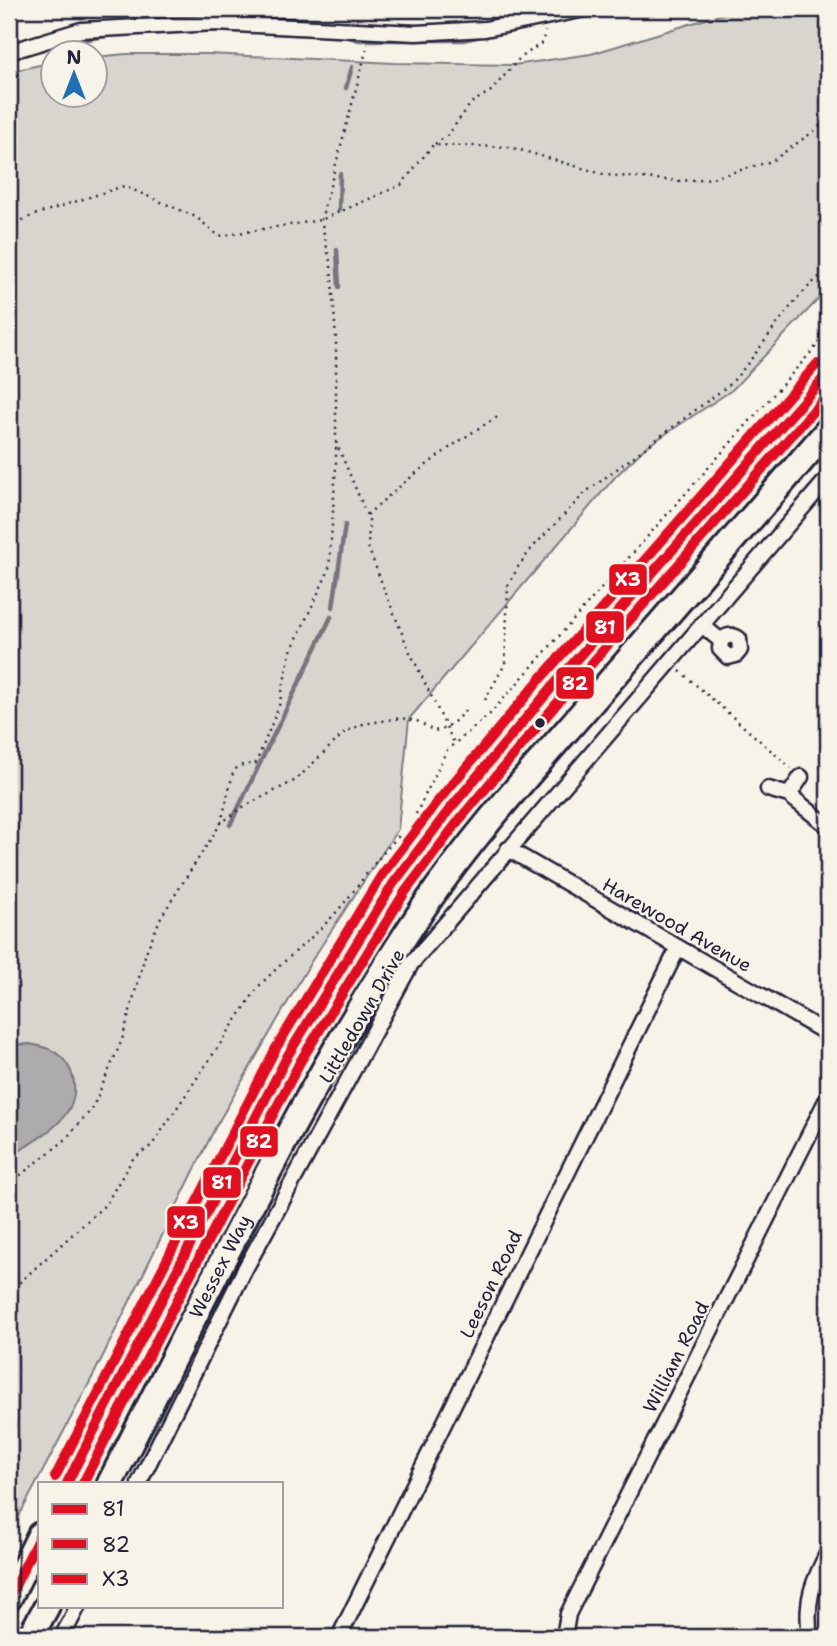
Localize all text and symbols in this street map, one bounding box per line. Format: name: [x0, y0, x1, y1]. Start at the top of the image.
north arrow: [38, 38, 108, 108]
text: N: [66, 45, 82, 70]
line badge: X3: [608, 563, 648, 596]
text: X3: [615, 567, 641, 592]
line badge: 81: [585, 610, 625, 644]
text: 81: [594, 615, 616, 640]
line badge: 82: [555, 666, 595, 700]
text: 82: [562, 671, 588, 696]
unlabelled marker: [533, 716, 547, 730]
street label: Harewood Avenue: [598, 872, 756, 978]
street label: Littledown Drive: [313, 944, 411, 1088]
line badge: 82: [239, 1125, 279, 1158]
text: 82: [246, 1129, 272, 1154]
line badge: 81: [202, 1166, 242, 1199]
text: 81: [211, 1170, 233, 1195]
line badge: X3: [166, 1205, 206, 1239]
text: X3: [173, 1210, 199, 1235]
street label: Wessex Way: [183, 1210, 257, 1322]
street label: Leeson Road: [454, 1226, 528, 1342]
street label: William Road: [637, 1297, 715, 1417]
legend: [38, 1482, 284, 1608]
text: 81: [102, 1495, 125, 1523]
text: 82: [102, 1531, 130, 1559]
text: X3: [102, 1565, 130, 1593]

